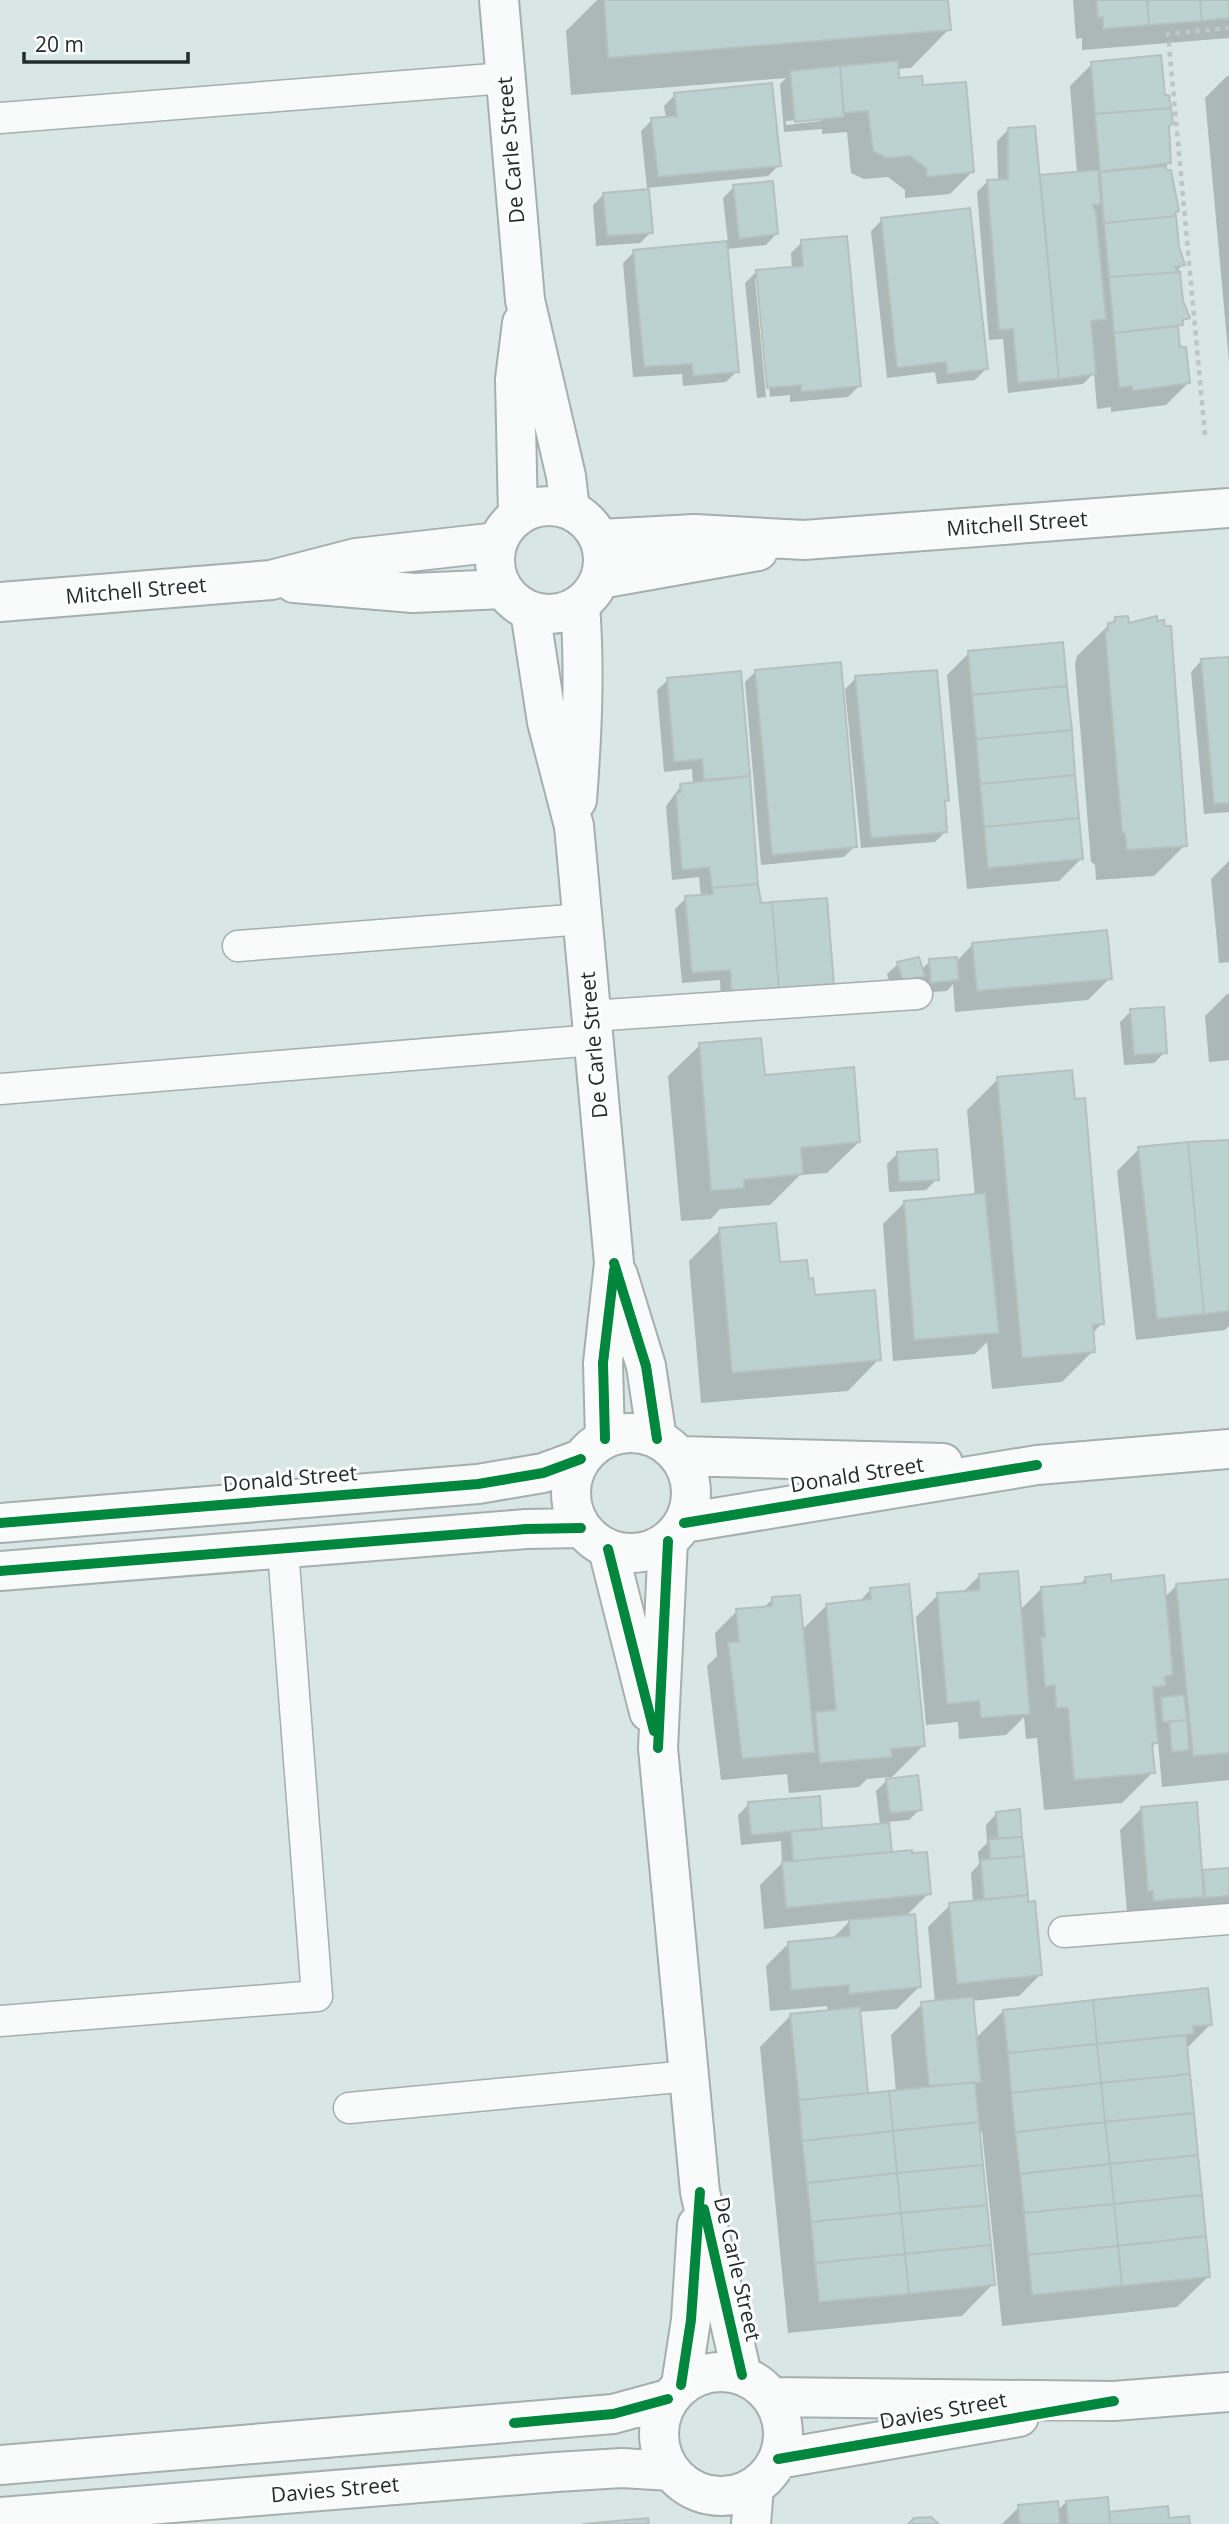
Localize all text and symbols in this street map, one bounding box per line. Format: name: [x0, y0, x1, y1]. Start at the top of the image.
scale bar: [24, 21, 189, 65]
text: 20 m: [35, 30, 84, 58]
street label: De Carle Street: [490, 76, 530, 225]
street label: Mitchell Street: [946, 504, 1088, 542]
street label: Mitchell Street: [64, 570, 207, 610]
street label: De Carle Street: [573, 971, 613, 1120]
street label: Donald Street: [788, 1450, 926, 1498]
street label: Donald Street: [222, 1458, 358, 1498]
street label: De Carle Street: [708, 2194, 768, 2344]
street label: Davies Street: [877, 2385, 1009, 2435]
street label: Davies Street: [270, 2469, 400, 2509]

